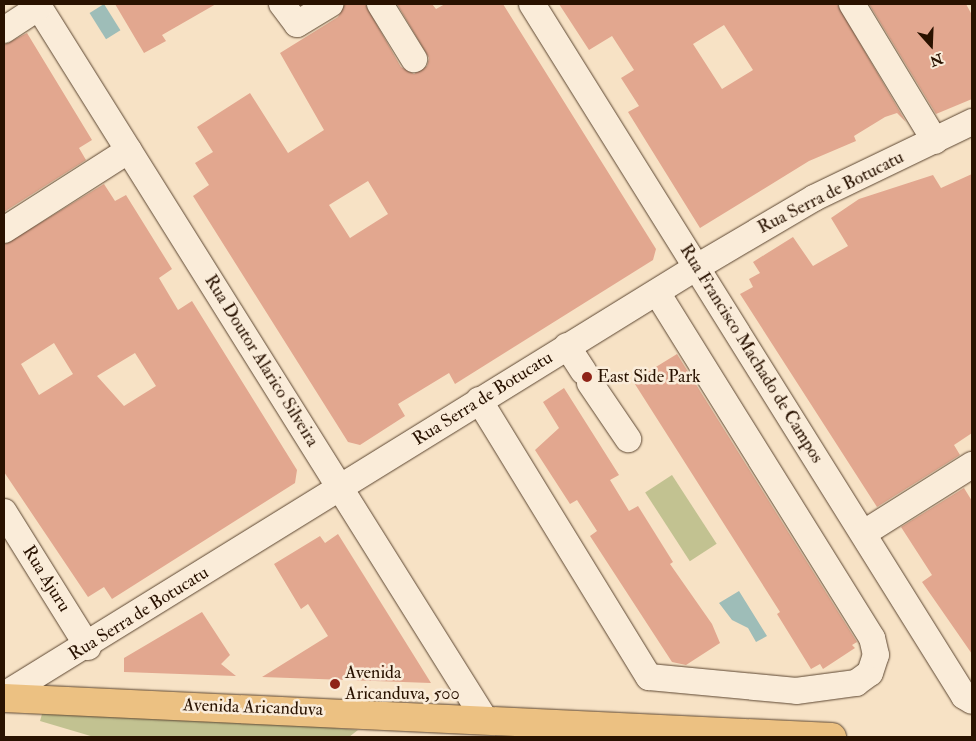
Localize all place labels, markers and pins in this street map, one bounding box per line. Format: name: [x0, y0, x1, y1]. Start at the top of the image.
place label: East Side Park: [597, 366, 701, 388]
marker: East Side Park: [581, 371, 593, 383]
place label: Avenida Aricanduva, 500: [345, 663, 460, 706]
marker: Avenida Aricanduva, 500: [329, 678, 341, 690]

